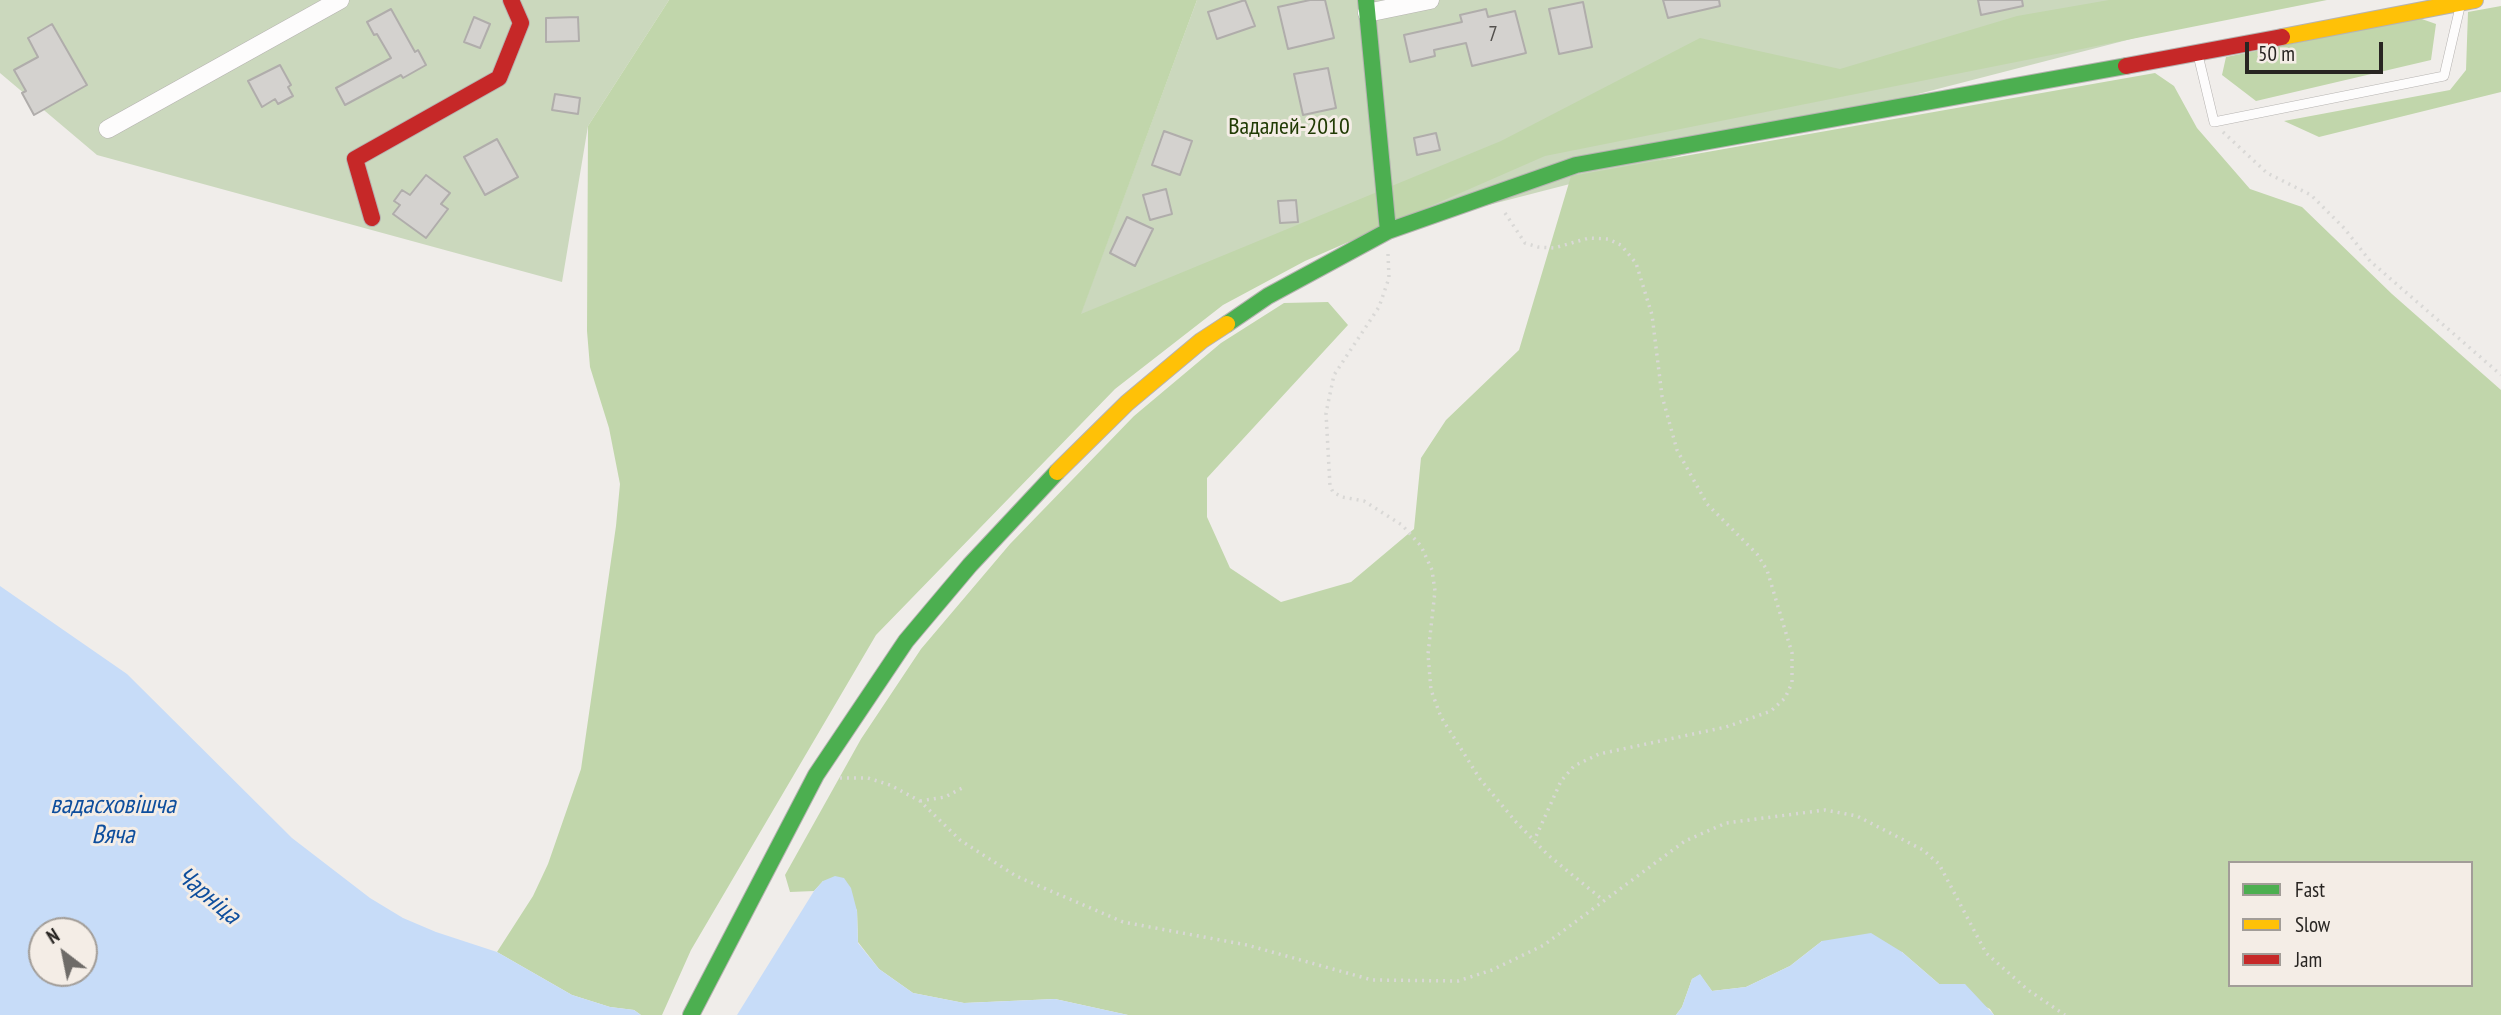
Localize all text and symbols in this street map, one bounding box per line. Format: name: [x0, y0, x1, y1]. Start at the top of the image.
house number: 7: [1488, 22, 1498, 48]
scale bar: [2249, 28, 2387, 72]
text: 50 m: [2258, 40, 2295, 67]
park label: Вадалей-2010: [1228, 113, 1350, 141]
water label: вадасховішча Вяча: [50, 790, 176, 852]
water label: Чарніца: [170, 861, 246, 931]
legend: [2228, 861, 2473, 987]
text: Fast: [2295, 876, 2325, 903]
text: Slow: [2295, 911, 2330, 938]
north arrow: [28, 917, 98, 987]
text: N: [42, 923, 64, 949]
text: Jam: [2295, 946, 2322, 973]

